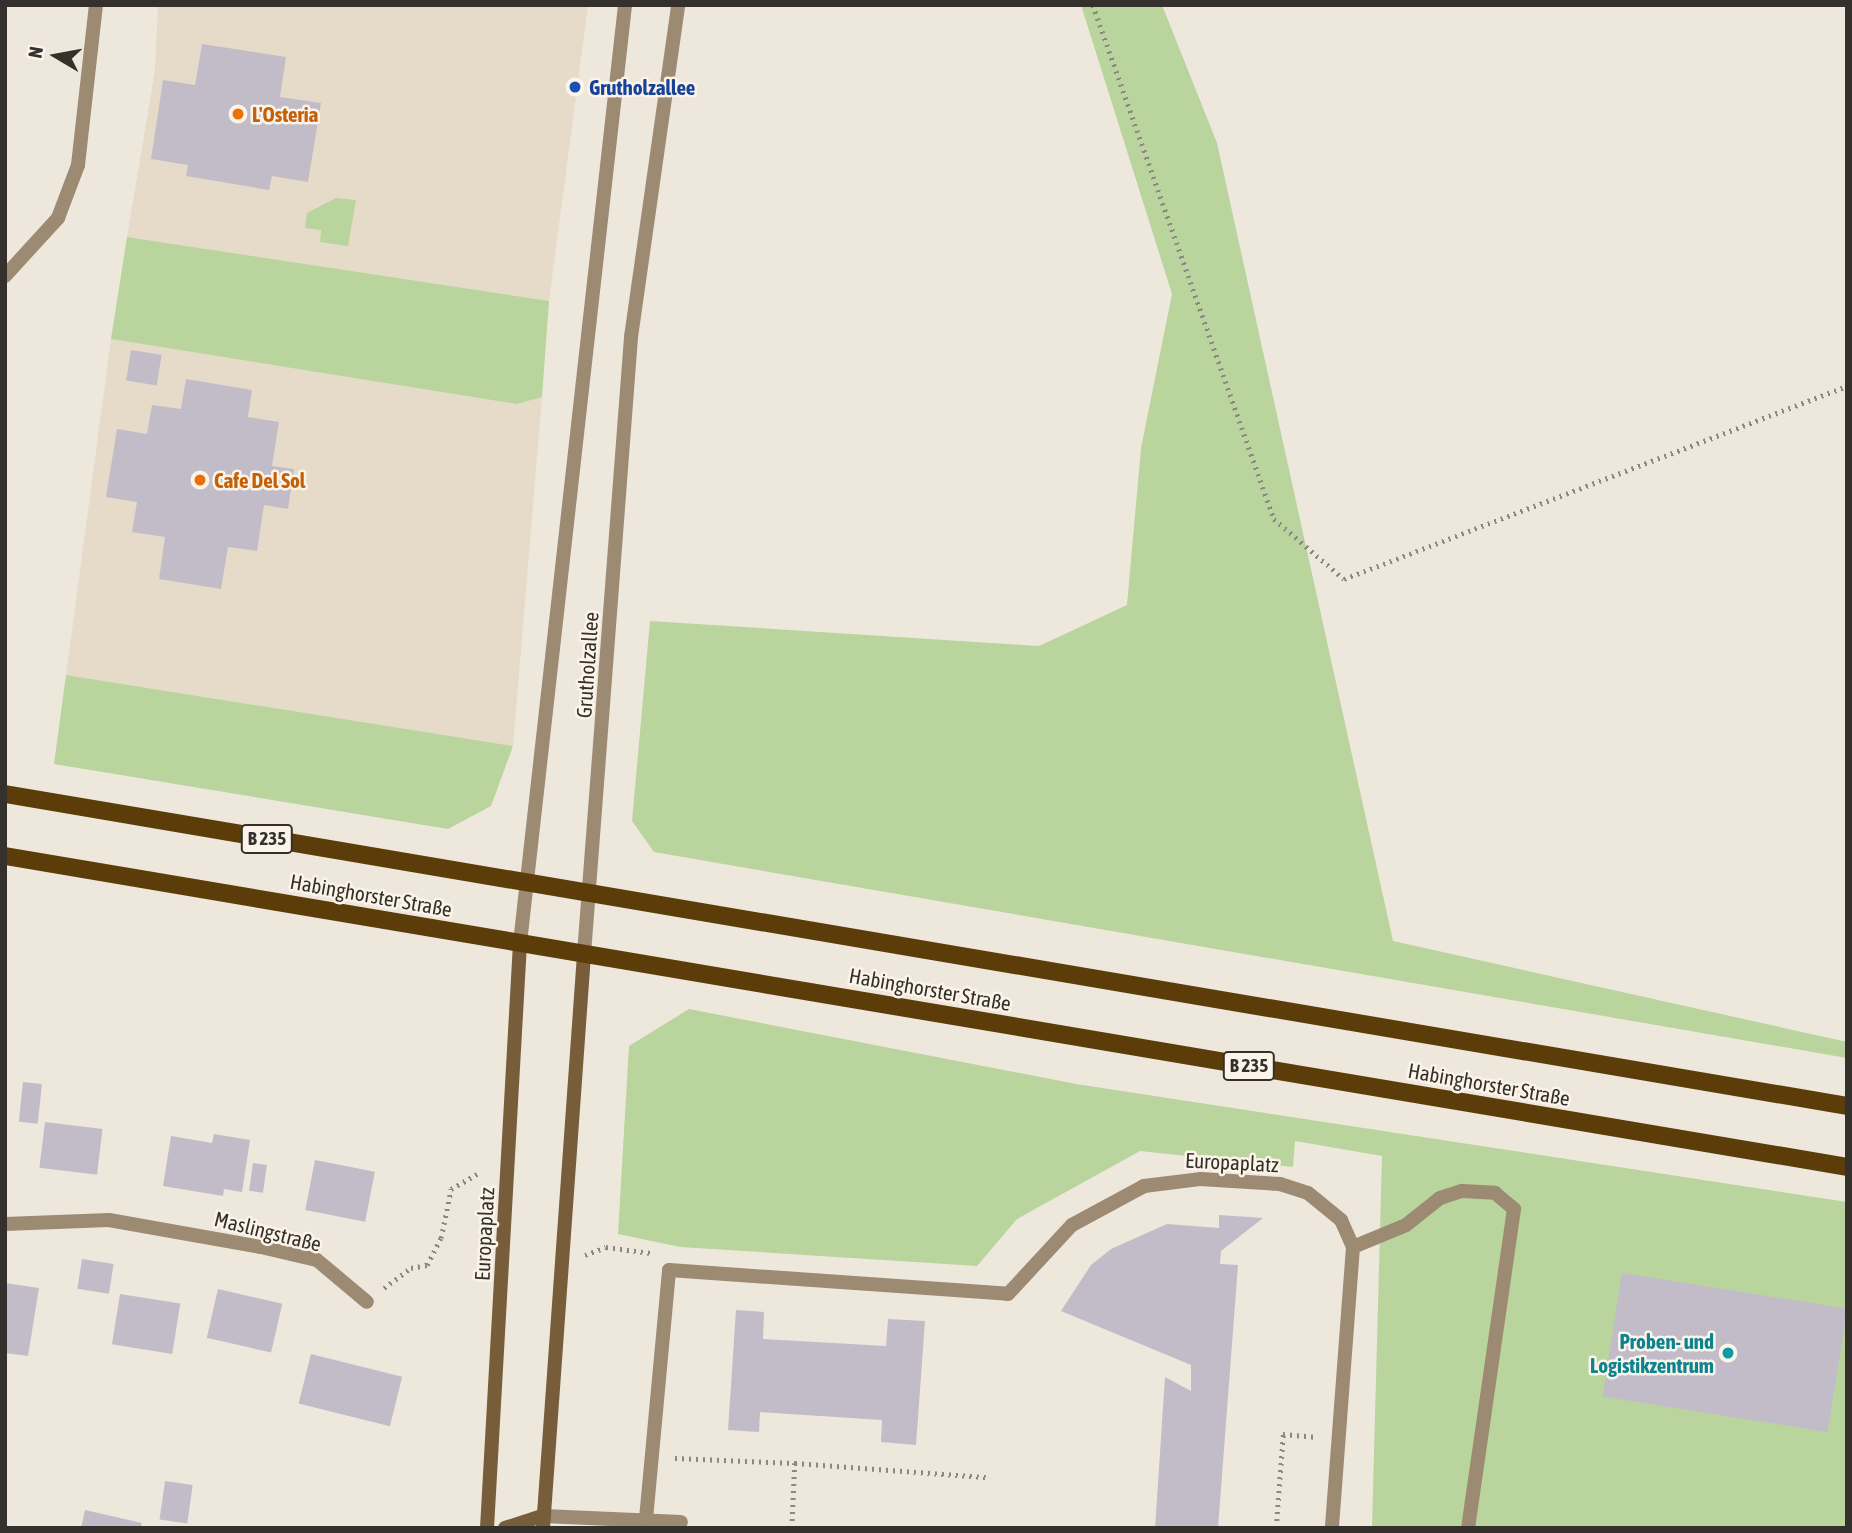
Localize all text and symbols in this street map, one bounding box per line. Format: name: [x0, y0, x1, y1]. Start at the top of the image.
north arrow: [21, 21, 91, 91]
text: N: [24, 45, 47, 60]
place label: Grutholzallee: [589, 74, 695, 100]
marker: Grutholzallee: [567, 79, 583, 95]
place label: L'Osteria: [252, 101, 318, 127]
marker: L'Osteria: [230, 106, 246, 122]
place label: Cafe Del Sol: [214, 467, 305, 493]
marker: Cafe Del Sol: [192, 472, 208, 488]
street label: Grutholzallee: [571, 611, 603, 719]
road number: B 235: [241, 824, 293, 854]
street label: Habinghorster Straße: [288, 868, 454, 922]
street label: Habinghorster Straße: [847, 962, 1013, 1016]
road number: B 235: [1223, 1050, 1275, 1082]
street label: Habinghorster Straße: [1406, 1057, 1572, 1111]
street label: Europaplatz: [1185, 1147, 1279, 1177]
street label: Europaplatz: [469, 1187, 499, 1281]
street label: Maslingstraße: [212, 1206, 324, 1256]
place label: Proben- und Logistikzentrum: [1590, 1328, 1714, 1378]
marker: Proben- und Logistikzentrum: [1720, 1345, 1736, 1361]

